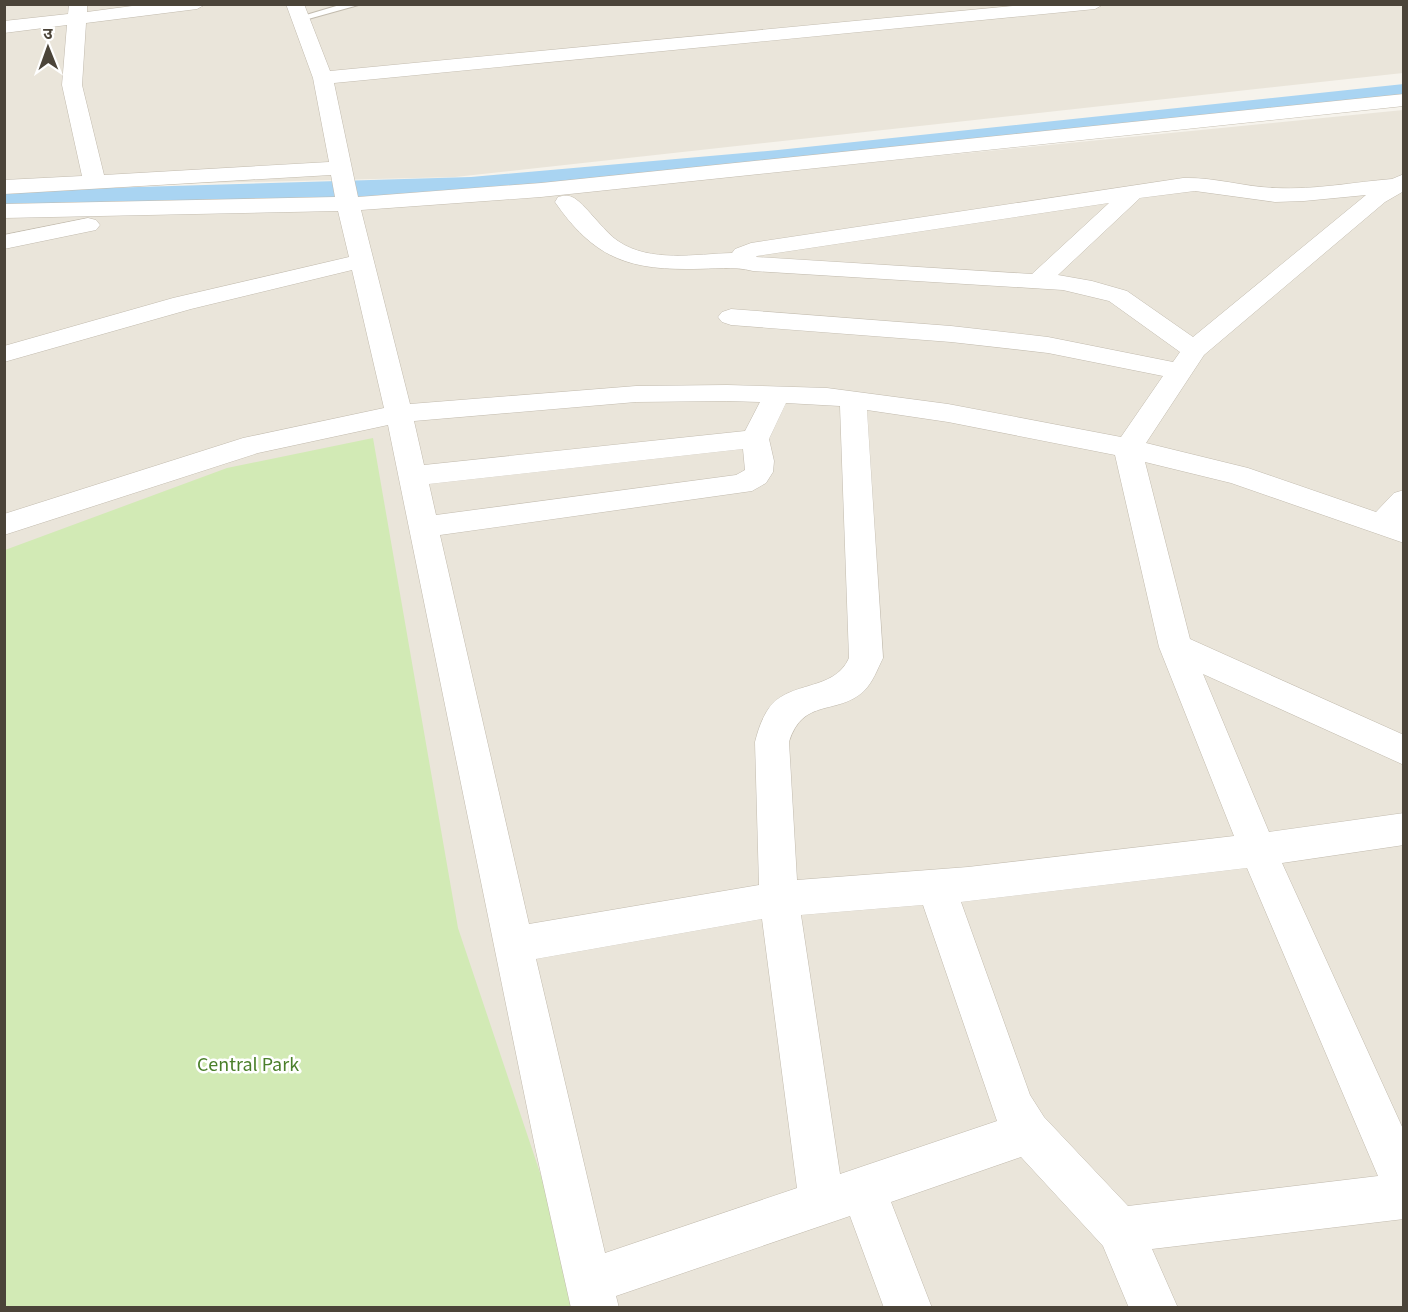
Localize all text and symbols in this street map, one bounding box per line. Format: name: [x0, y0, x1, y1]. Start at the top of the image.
north arrow: [18, 18, 78, 78]
text: उ: [43, 23, 53, 45]
park label: Central Park: [197, 1051, 299, 1079]

